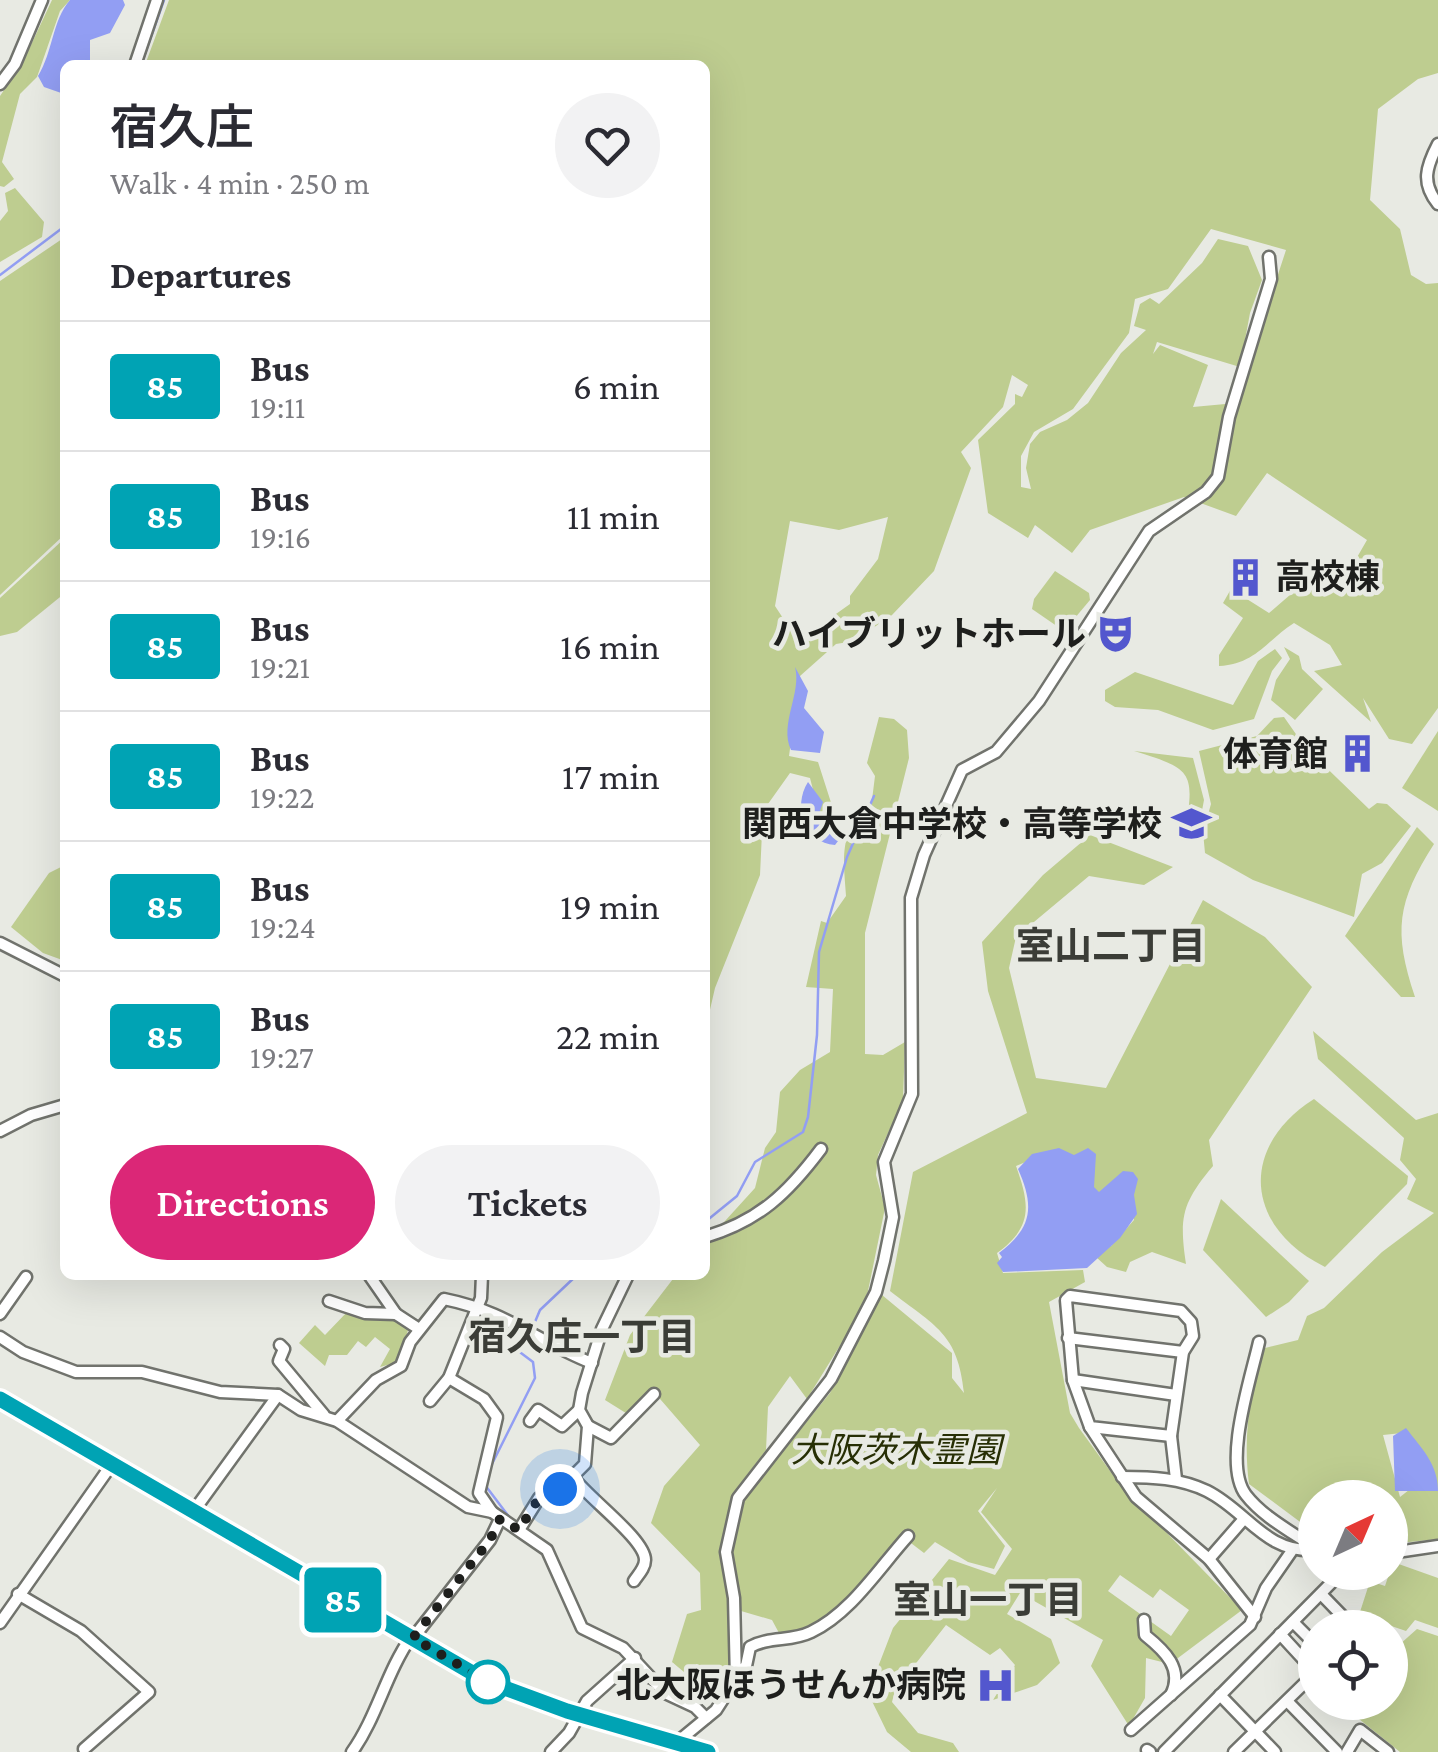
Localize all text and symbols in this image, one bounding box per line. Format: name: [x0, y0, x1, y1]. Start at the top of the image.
button: heart: [555, 93, 660, 198]
text: 宿久庄: [110, 101, 254, 154]
text: Walk · 4 min · 250 m: [110, 165, 370, 201]
text: Departures: [110, 254, 291, 296]
text: Bus: [250, 347, 309, 389]
text: 6 min: [573, 365, 660, 407]
text: 85: [146, 367, 184, 406]
text: 19:11: [250, 389, 305, 425]
text: Bus: [250, 477, 309, 519]
text: 11 min: [567, 495, 660, 537]
text: 85: [146, 497, 184, 536]
text: 19:16: [250, 519, 311, 555]
building icon: 高校棟: [1224, 556, 1266, 598]
place label: 高校棟: [1275, 558, 1380, 597]
text: Bus: [250, 607, 309, 649]
theatre icon: ハイブリットホール: [1095, 613, 1137, 655]
place label: ハイブリットホール: [772, 615, 1086, 654]
text: 16 min: [560, 625, 660, 667]
text: 85: [146, 627, 184, 666]
text: 19:21: [250, 649, 310, 685]
building icon: 体育館: [1337, 733, 1379, 775]
place label: 体育館: [1223, 735, 1328, 774]
text: Bus: [250, 737, 309, 779]
text: 17 min: [562, 755, 660, 797]
text: 85: [146, 757, 184, 796]
text: 19:22: [250, 779, 315, 815]
school or university icon: 関西大倉中学校・高等学校: [1171, 803, 1213, 845]
place label: 関西大倉中学校・高等学校: [742, 805, 1162, 844]
text: Bus: [250, 867, 309, 909]
text: 19 min: [560, 885, 660, 927]
text: 85: [146, 887, 184, 926]
text: 19:24: [250, 909, 316, 945]
district label: 室山二丁目: [1016, 925, 1206, 967]
text: Bus: [250, 997, 309, 1039]
text: 22 min: [556, 1015, 660, 1057]
text: 85: [146, 1017, 184, 1056]
text: 19:27: [250, 1039, 314, 1075]
button: Directions: [110, 1145, 375, 1260]
button: Tickets: [395, 1145, 660, 1260]
district label: 宿久庄一丁目: [468, 1316, 696, 1358]
park label: 大阪茨木霊園: [791, 1431, 1006, 1470]
your location: [535, 1464, 585, 1514]
north arrow: [1298, 1480, 1408, 1590]
map controls: [1298, 1480, 1408, 1720]
line badge: 85: [298, 1568, 388, 1632]
district label: 室山一丁目: [893, 1579, 1083, 1621]
text: 85: [324, 1581, 362, 1620]
button: locate: [1298, 1610, 1408, 1720]
unlabelled marker: [467, 1661, 509, 1703]
hospital icon: 北大阪ほうせんか病院: [975, 1664, 1017, 1706]
place label: 北大阪ほうせんか病院: [616, 1666, 966, 1705]

